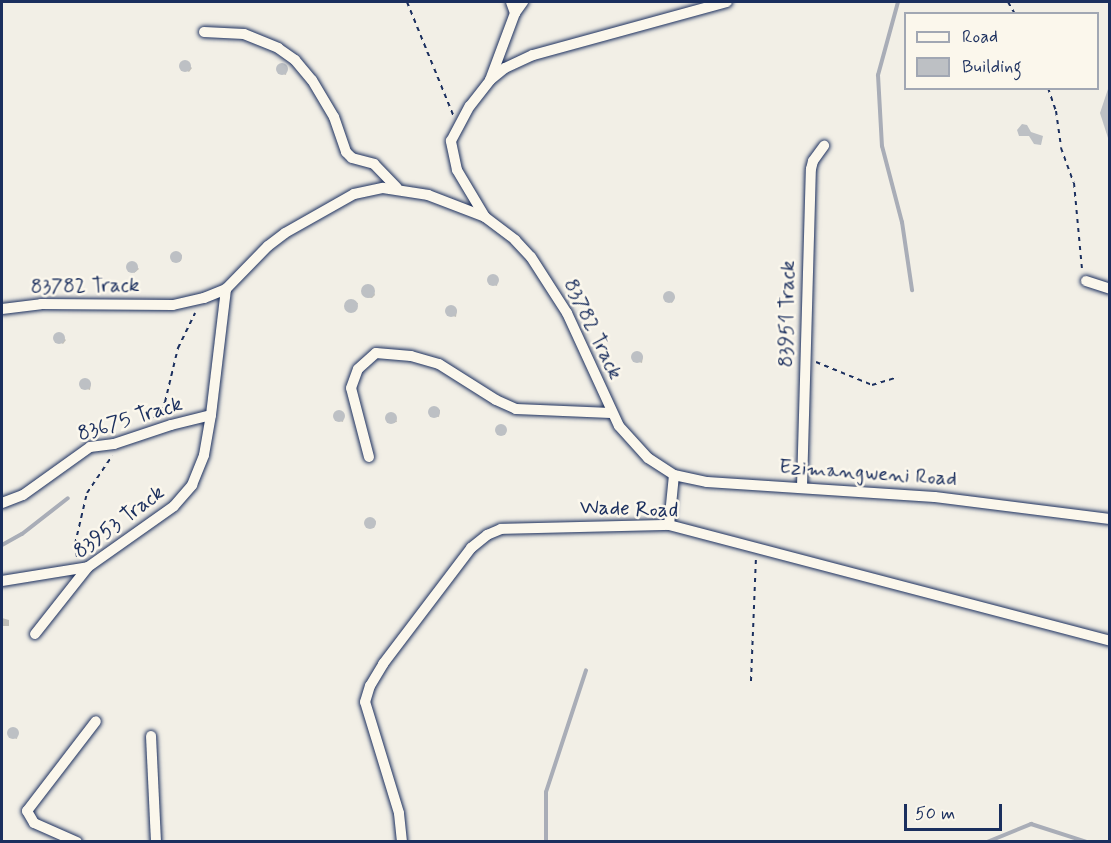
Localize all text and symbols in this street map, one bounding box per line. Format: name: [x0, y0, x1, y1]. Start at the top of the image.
legend: [904, 12, 1099, 90]
text: Road: [962, 25, 998, 49]
text: Building: [962, 55, 1022, 79]
street label: 83951 Track: [773, 260, 801, 368]
street label: 83782 Track: [30, 272, 140, 300]
street label: 83782 Track: [558, 275, 628, 383]
street label: 83675 Track: [75, 391, 185, 447]
street label: Ezimangweni Road: [778, 454, 958, 492]
street label: 83953 Track: [69, 480, 169, 564]
street label: Wade Road: [580, 495, 678, 523]
scale bar: [907, 792, 1004, 830]
text: 50 m: [915, 802, 955, 826]

